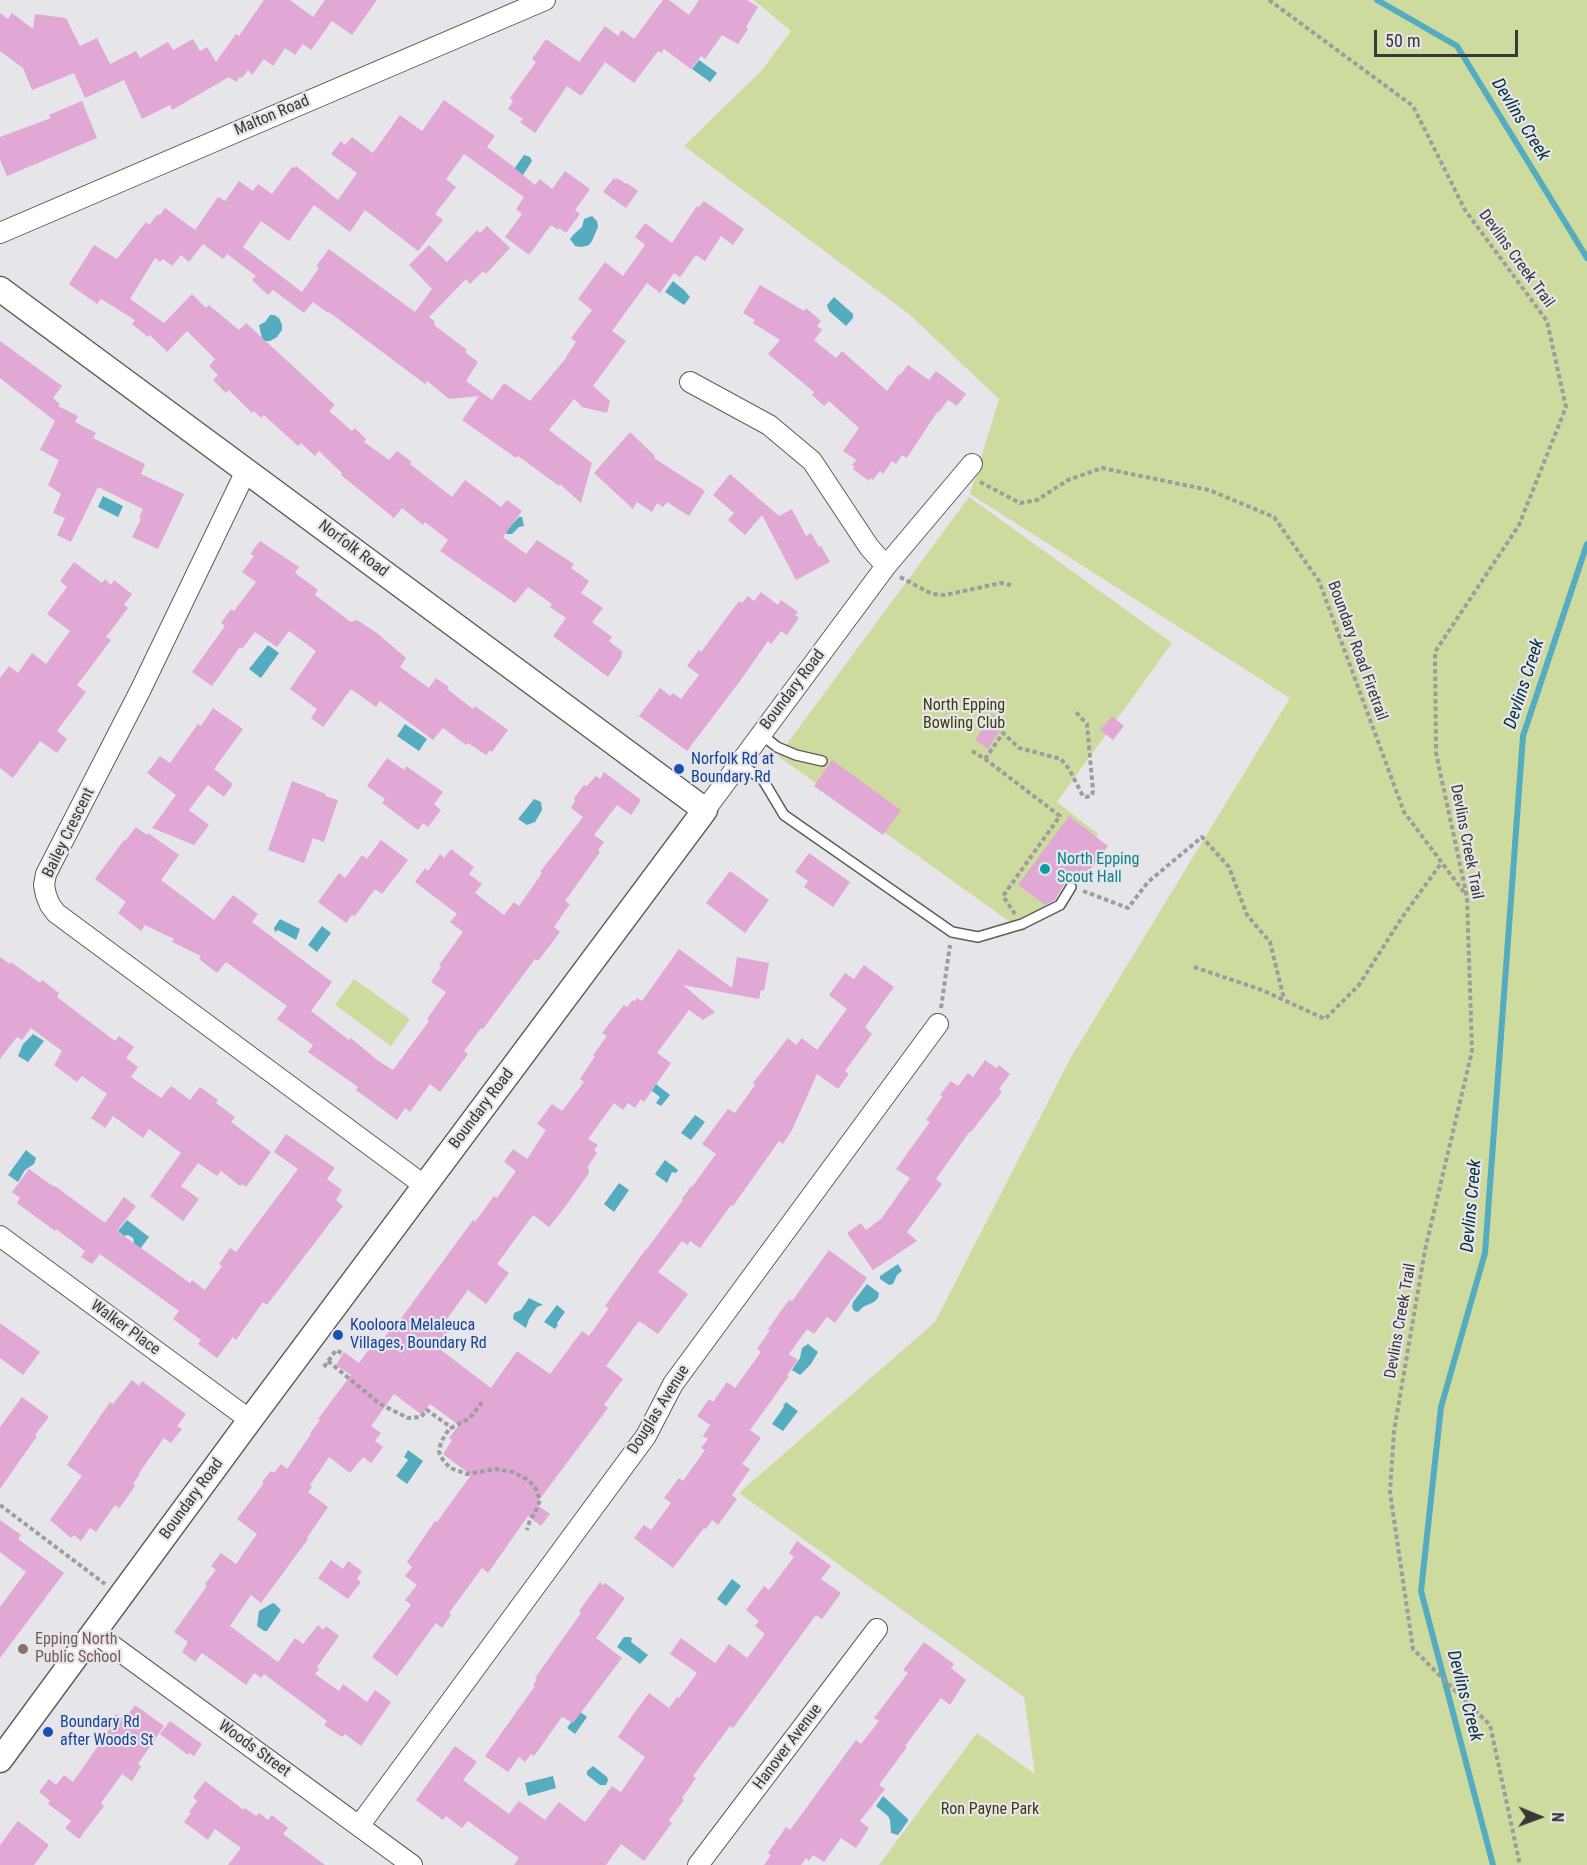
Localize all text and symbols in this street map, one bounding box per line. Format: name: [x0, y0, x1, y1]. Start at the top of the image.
scale bar: [1377, 18, 1521, 56]
text: 50 m: [1385, 30, 1420, 51]
water label: Devlins Creek: [1486, 75, 1554, 165]
street label: Malton Road: [232, 92, 312, 140]
street label: Devlins Creek Trail: [1474, 206, 1558, 312]
street label: Norfolk Road: [314, 516, 392, 582]
street label: Boundary Road Firetrail: [1323, 579, 1391, 723]
water label: Devlins Creek: [1500, 636, 1550, 732]
street label: Boundary Road: [757, 646, 829, 734]
park label: North Epping Bowling Club: [923, 696, 1005, 734]
place label: Norfolk Rd at Boundary Rd: [691, 750, 774, 788]
marker: Norfolk Rd at Boundary Rd: [672, 762, 686, 776]
street label: Devlins Creek Trail: [1445, 783, 1487, 901]
street label: Bailey Crescent: [39, 785, 99, 881]
place label: North Epping Scout Hall: [1057, 850, 1139, 888]
marker: North Epping Scout Hall: [1038, 862, 1052, 876]
street label: Boundary Road: [446, 1065, 518, 1153]
water label: Devlins Creek: [1457, 1159, 1487, 1253]
street label: Devlins Creek Trail: [1381, 1262, 1421, 1380]
street label: Walker Place: [86, 1296, 164, 1360]
place label: Kooloora Melaleuca Villages, Boundary Rd: [350, 1316, 487, 1354]
marker: Kooloora Melaleuca Villages, Boundary Rd: [331, 1328, 345, 1342]
street label: Douglas Avenue: [624, 1362, 694, 1458]
street label: Boundary Road: [156, 1455, 228, 1543]
place label: Epping North Public School: [35, 1630, 121, 1668]
marker: Epping North Public School: [16, 1642, 30, 1656]
water label: Devlins Creek: [1441, 1648, 1487, 1744]
street label: Hanover Avenue: [750, 1700, 826, 1794]
place label: Boundary Rd after Woods St: [60, 1713, 153, 1751]
street label: Woods Street: [214, 1716, 294, 1782]
marker: Boundary Rd after Woods St: [41, 1725, 55, 1739]
north arrow: [1509, 1787, 1569, 1847]
park label: Ron Payne Park: [941, 1800, 1039, 1820]
text: N: [1548, 1812, 1567, 1822]

